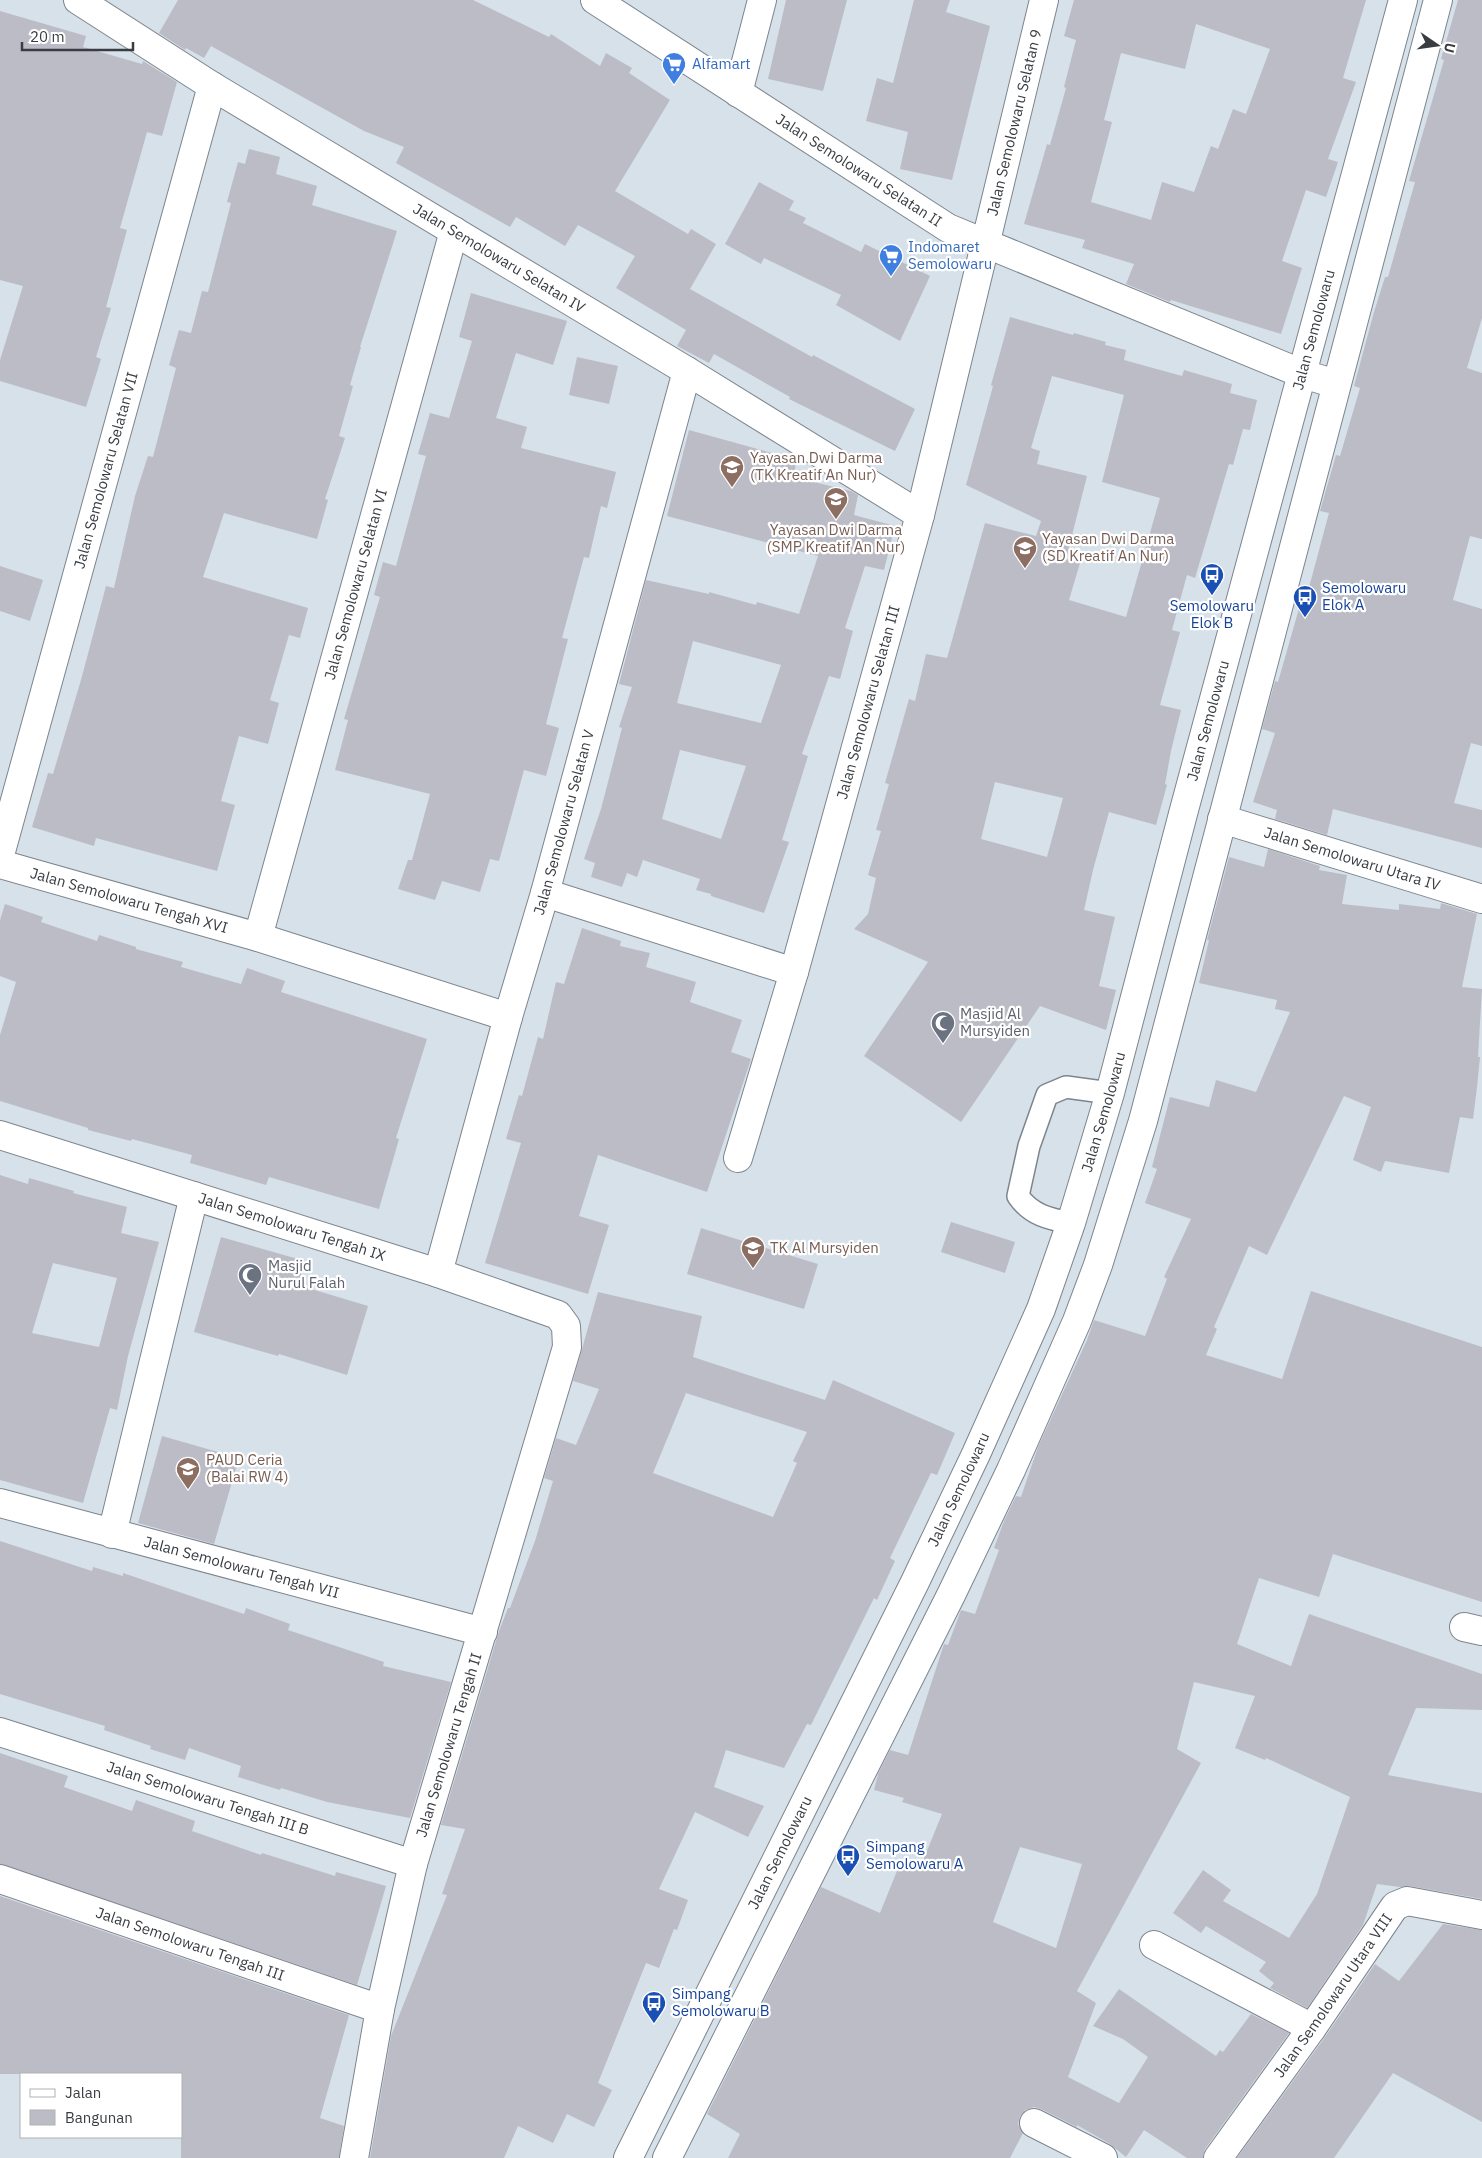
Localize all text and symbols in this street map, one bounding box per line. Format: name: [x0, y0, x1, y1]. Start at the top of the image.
scale bar: [22, 20, 134, 52]
north arrow: [1412, 20, 1462, 70]
text: 20 m: [30, 27, 65, 46]
street label: Jalan Semolowaru Selatan 9: [982, 27, 1046, 218]
text: U: [1440, 41, 1460, 55]
supermarket icon: Alfamart: [661, 51, 687, 85]
place label: Alfamart: [692, 54, 751, 73]
street label: Jalan Semolowaru Selatan II: [772, 109, 946, 231]
street label: Jalan Semolowaru Selatan IV: [410, 199, 589, 317]
place label: Indomaret Semolowaru: [908, 237, 992, 273]
supermarket icon: Indomaret Semolowaru: [878, 243, 904, 277]
street label: Jalan Semolowaru: [1288, 267, 1339, 392]
street label: Jalan Semolowaru Selatan VII: [69, 370, 142, 571]
place label: Yayasan Dwi Darma (TK Kreatif An Nur): [750, 448, 882, 484]
school or university icon: Yayasan Dwi Darma (TK Kreatif An Nur): [719, 454, 745, 488]
school or university icon: Yayasan Dwi Darma (SMP Kreatif An Nur): [823, 486, 849, 520]
street label: Jalan Semolowaru Selatan VI: [320, 487, 391, 682]
place label: Yayasan Dwi Darma (SMP Kreatif An Nur): [767, 520, 905, 556]
place label: Yayasan Dwi Darma (SD Kreatif An Nur): [1042, 529, 1174, 565]
school or university icon: Yayasan Dwi Darma (SD Kreatif An Nur): [1012, 535, 1038, 569]
bus stop icon: Semolowaru Elok B: [1199, 562, 1225, 596]
place label: Semolowaru Elok A: [1322, 578, 1406, 614]
bus stop icon: Semolowaru Elok A: [1292, 584, 1318, 618]
place label: Semolowaru Elok B: [1170, 596, 1254, 632]
street label: Jalan Semolowaru Selatan III: [832, 603, 904, 801]
street label: Jalan Semolowaru: [1182, 658, 1233, 783]
street label: Jalan Semolowaru Selatan V: [529, 727, 598, 917]
street label: Jalan Semolowaru Utara IV: [1262, 822, 1443, 895]
street label: Jalan Semolowaru Tengah XVI: [28, 863, 230, 937]
place label: Masjid Al Mursyiden: [960, 1004, 1030, 1040]
mosque icon: Masjid Al Mursyiden: [930, 1010, 956, 1044]
street label: Jalan Semolowaru: [1077, 1050, 1129, 1174]
street label: Jalan Semolowaru Tengah IX: [196, 1188, 388, 1265]
school or university icon: TK Al Mursyiden: [740, 1235, 766, 1269]
place label: TK Al Mursyiden: [770, 1238, 879, 1257]
place label: Masjid Nurul Falah: [268, 1256, 345, 1292]
mosque icon: Masjid Nurul Falah: [237, 1262, 263, 1296]
street label: Jalan Semolowaru: [923, 1429, 994, 1549]
place label: PAUD Ceria (Balai RW 4): [206, 1450, 289, 1486]
school or university icon: PAUD Ceria (Balai RW 4): [175, 1456, 201, 1490]
street label: Jalan Semolowaru Tengah VII: [142, 1532, 341, 1602]
street label: Jalan Semolowaru Tengah II: [411, 1650, 486, 1839]
street label: Jalan Semolowaru Tengah III B: [104, 1757, 311, 1839]
street label: Jalan Semolowaru: [743, 1793, 816, 1912]
place label: Simpang Semolowaru A: [866, 1837, 964, 1873]
bus stop icon: Simpang Semolowaru A: [835, 1843, 861, 1877]
street label: Jalan Semolowaru Tengah III: [94, 1903, 287, 1985]
street label: Jalan Semolowaru Utara VIII: [1269, 1910, 1396, 2081]
place label: Simpang Semolowaru B: [672, 1984, 770, 2020]
bus stop icon: Simpang Semolowaru B: [641, 1990, 667, 2024]
legend: [20, 2073, 182, 2138]
text: Jalan: [65, 2083, 101, 2102]
text: Bangunan: [65, 2108, 133, 2127]

